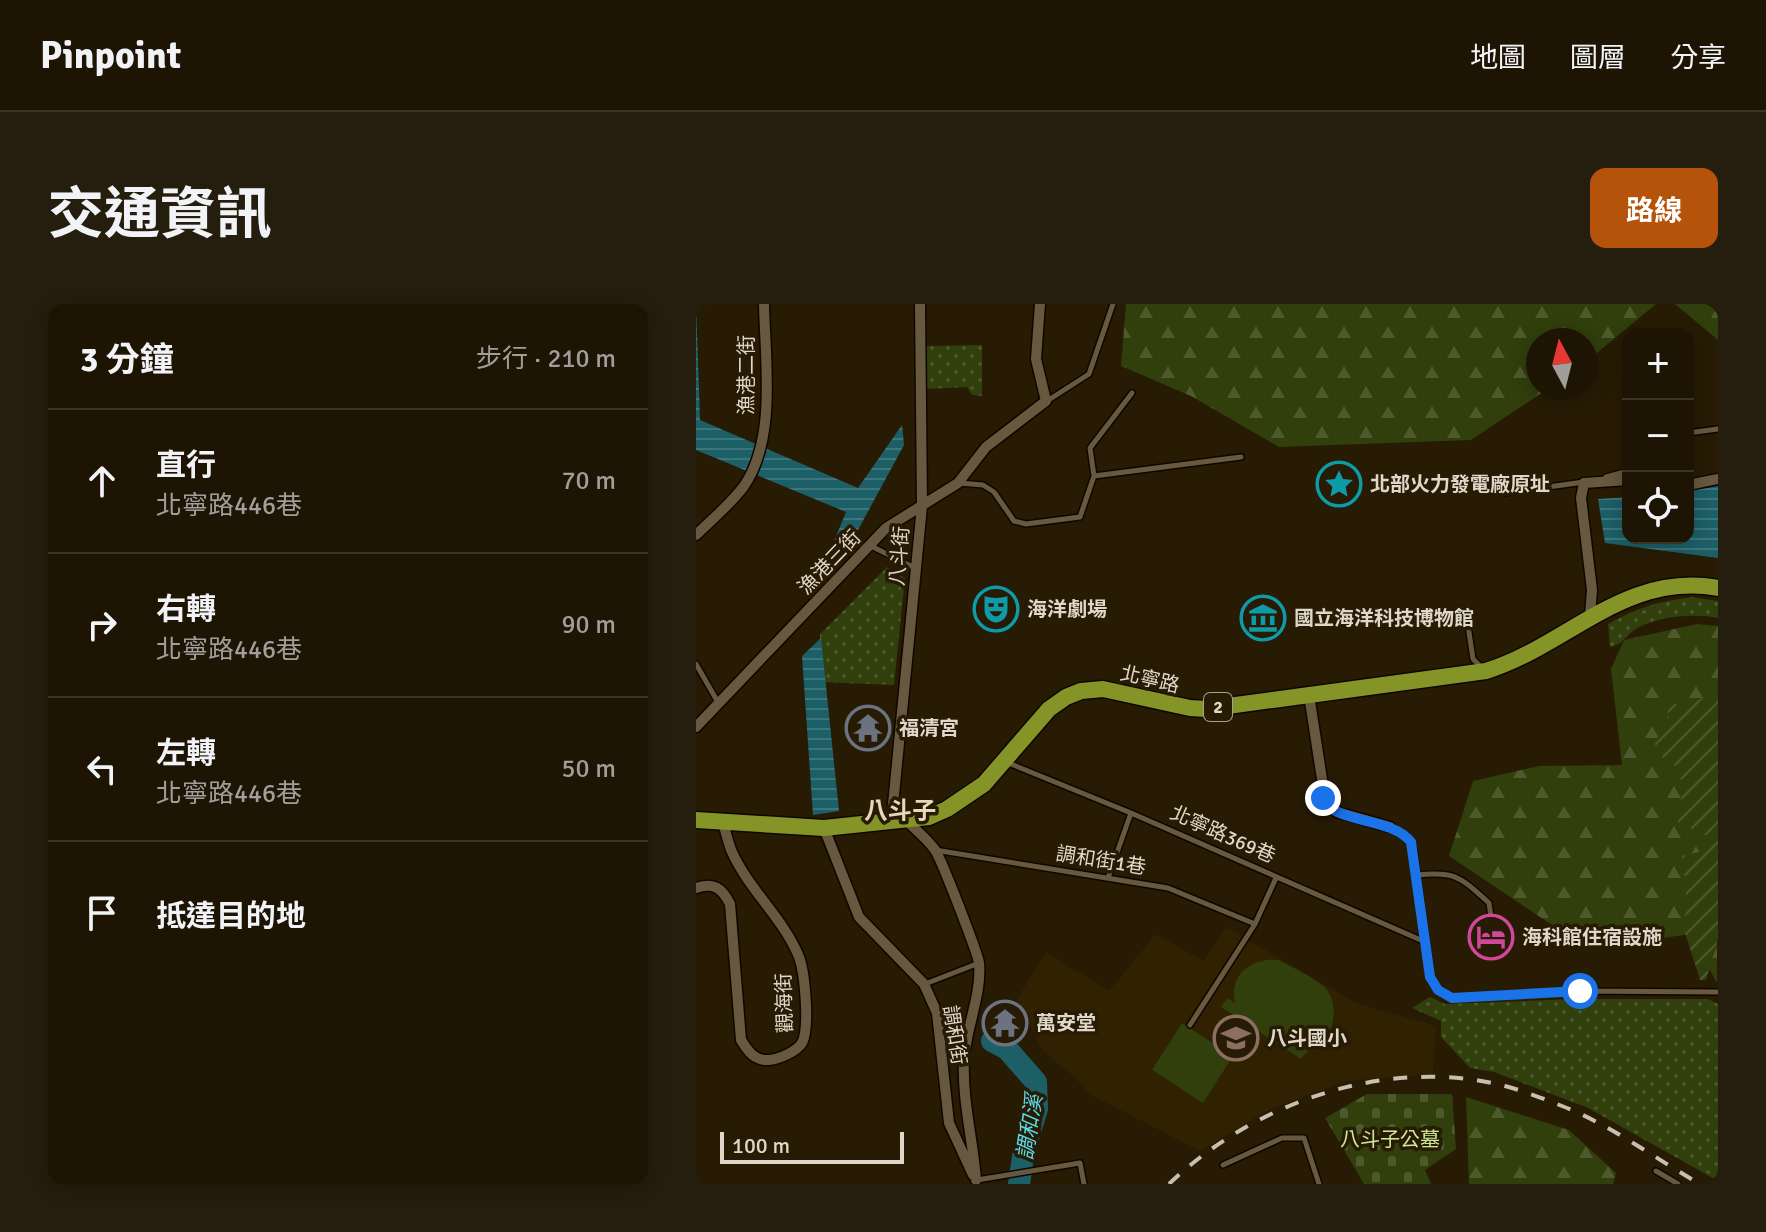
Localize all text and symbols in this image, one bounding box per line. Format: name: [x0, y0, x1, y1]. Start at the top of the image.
text: Pinpoint: [40, 32, 181, 79]
text: 地圖: [1470, 41, 1526, 75]
text: 圖層: [1570, 41, 1626, 75]
text: 分享: [1670, 41, 1726, 75]
button: 路線: [1590, 168, 1718, 248]
text: 交通資訊: [48, 180, 272, 249]
north arrow: [1526, 328, 1598, 400]
map controls: [1622, 328, 1694, 544]
button: +: [1622, 328, 1694, 400]
street label: 漁港二街: [734, 335, 759, 415]
text: 3 分鐘: [80, 339, 174, 381]
text: 步行 · 210 m: [476, 343, 616, 375]
button: −: [1622, 400, 1694, 472]
text: 直行: [156, 447, 216, 484]
icon: ahead: [80, 459, 124, 503]
place icon: 北部火力發電廠原址: [1315, 460, 1363, 508]
text: 70 m: [561, 465, 616, 497]
place label: 北部火力發電廠原址: [1370, 472, 1550, 497]
button: locate: [1622, 472, 1694, 544]
text: 北寧路446巷: [156, 490, 302, 522]
street label: 漁港三街: [793, 525, 866, 600]
street label: 八斗街: [884, 525, 915, 587]
theatre icon: 海洋劇場: [972, 585, 1020, 633]
text: 右轉: [156, 591, 216, 628]
museum icon: 國立海洋科技博物館: [1239, 594, 1287, 642]
place label: 海洋劇場: [1027, 597, 1107, 622]
icon: right: [80, 603, 124, 647]
place label: 國立海洋科技博物館: [1294, 606, 1474, 631]
text: 90 m: [561, 609, 616, 641]
text: 北寧路446巷: [156, 634, 302, 666]
street label: 北寧路: [1118, 661, 1182, 698]
road number: 2: [1204, 693, 1232, 721]
temple icon: 福清宮: [844, 704, 892, 752]
place label: 福清宮: [899, 716, 959, 741]
text: 左轉: [156, 735, 216, 772]
icon: left: [80, 747, 124, 791]
text: 50 m: [561, 753, 616, 785]
text: 北寧路446巷: [156, 778, 302, 810]
route end: [1305, 780, 1341, 816]
district label: 八斗子: [864, 796, 936, 826]
street label: 北寧路369巷: [1166, 800, 1279, 869]
street label: 調和街1巷: [1054, 841, 1148, 880]
icon: arrive: [80, 891, 124, 935]
text: 抵達目的地: [156, 898, 306, 935]
hotel icon: 海科館住宿設施: [1467, 913, 1515, 961]
place label: 海科館住宿設施: [1522, 925, 1662, 950]
street label: 觀海街: [771, 973, 798, 1033]
route start: [1562, 973, 1598, 1009]
temple icon: 萬安堂: [981, 999, 1029, 1047]
street label: 調和街: [937, 1003, 972, 1067]
place label: 萬安堂: [1036, 1011, 1096, 1036]
school or university icon: 八斗國小: [1212, 1014, 1260, 1062]
place label: 八斗國小: [1267, 1026, 1347, 1051]
water label: 調和溪: [1011, 1089, 1048, 1162]
park label: 八斗子公墓: [1340, 1127, 1440, 1152]
scale bar: [720, 1128, 904, 1164]
text: 100 m: [732, 1132, 790, 1159]

